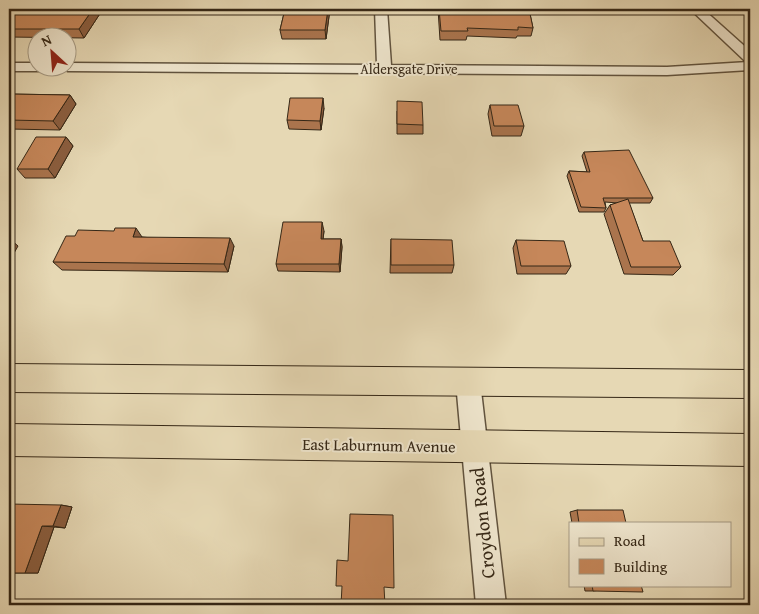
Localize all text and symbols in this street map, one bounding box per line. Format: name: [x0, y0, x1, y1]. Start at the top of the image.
north arrow: [28, 28, 78, 78]
text: N: [38, 29, 55, 51]
street label: Aldersgate Drive: [360, 59, 458, 79]
street label: East Laburnum Avenue: [302, 432, 456, 458]
street label: Croydon Road: [462, 465, 502, 580]
legend: [569, 522, 732, 586]
text: Road: [614, 530, 645, 551]
text: Building: [614, 556, 668, 577]

